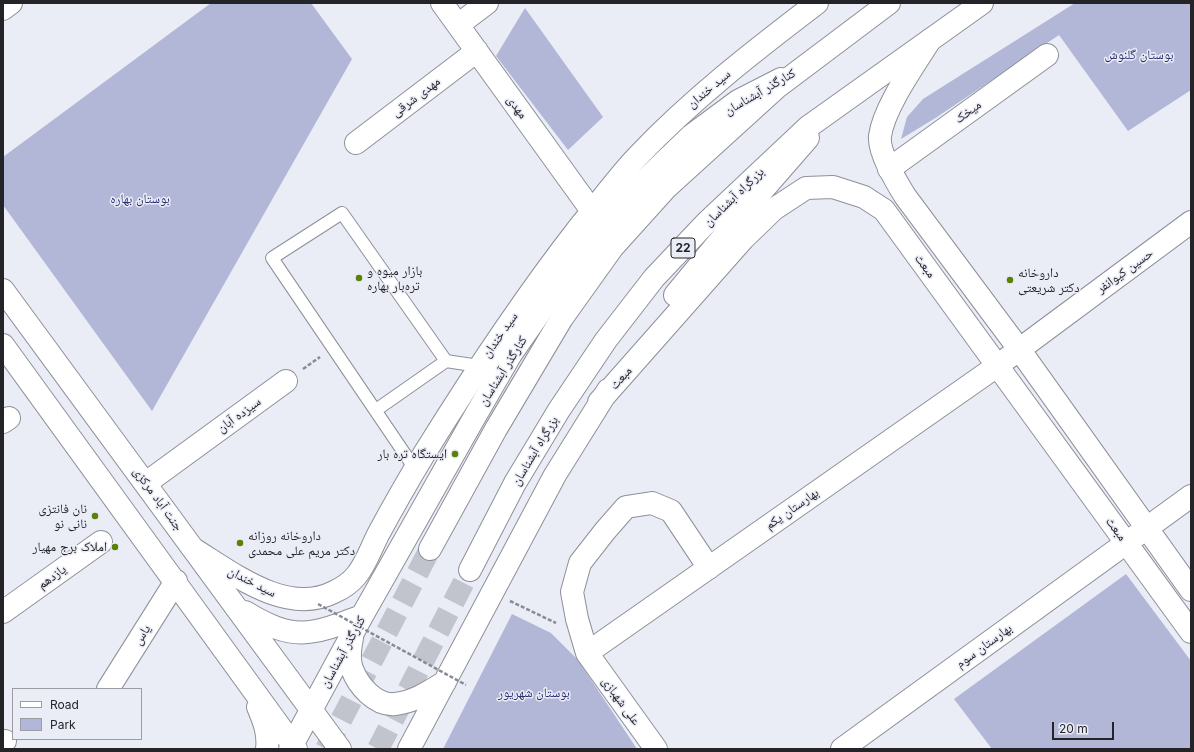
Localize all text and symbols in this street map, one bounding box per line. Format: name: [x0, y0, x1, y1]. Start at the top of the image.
park label: بوستان گلنوش: [1104, 47, 1174, 63]
street label: کنارگذر آبشناسان: [722, 65, 798, 119]
street label: سید خندان: [684, 66, 734, 112]
street label: مهدی شرقی: [389, 74, 443, 120]
street label: مهدی: [503, 92, 531, 122]
street label: میخک: [952, 97, 984, 127]
street label: بزرگراه آبشناسان: [700, 164, 768, 230]
park label: بوستان بهاره: [110, 191, 170, 207]
road number: 22: [671, 238, 695, 258]
street label: حسین کیوانفر: [1094, 245, 1156, 297]
street label: مبعث: [911, 251, 939, 281]
place label: بازار میوه و تره‌بار بهاره: [367, 263, 422, 294]
place label: داروخانه دکتر شریعتی: [1018, 265, 1080, 296]
marker: بازار میوه و تره‌بار بهاره: [354, 273, 364, 283]
marker: داروخانه دکتر شریعتی: [1005, 275, 1015, 285]
street label: سید خندان: [479, 309, 521, 361]
street label: کنارگذر آبشناسان: [475, 333, 531, 409]
street label: مبعث: [607, 363, 635, 393]
street label: سیزده آبان: [214, 394, 264, 436]
street label: بزرگراه آبشناسان: [508, 413, 562, 489]
place label: ایستگاه تره بار: [377, 446, 447, 462]
marker: ایستگاه تره بار: [450, 449, 460, 459]
street label: جنت آباد مرکزی: [130, 464, 186, 534]
street label: بهارستان یکم: [762, 485, 822, 533]
place label: نان فانتزی نانی نو: [39, 501, 87, 532]
marker: نان فانتزی نانی نو: [90, 511, 100, 521]
street label: مبعث: [1102, 514, 1130, 544]
place label: داروخانه روزانه دکتر مریم علی محمدی: [248, 528, 355, 559]
marker: داروخانه روزانه دکتر مریم علی محمدی: [235, 538, 245, 548]
place label: املاک برج مهیار: [32, 539, 107, 555]
marker: املاک برج مهیار: [110, 542, 120, 552]
street label: یازدهم: [35, 561, 69, 593]
street label: سید خندان: [225, 563, 279, 601]
street label: کنارگذر آبشناسان: [317, 613, 369, 691]
street label: بهارستان سوم: [953, 620, 1015, 672]
street label: یاس: [130, 622, 154, 648]
street label: علی شهبازی: [598, 674, 644, 728]
park label: بوستان شهریور: [498, 685, 570, 701]
legend: [12, 688, 142, 740]
text: Road: [50, 697, 79, 712]
scale bar: [1054, 714, 1116, 740]
text: Park: [50, 717, 76, 732]
text: 20 m: [1059, 721, 1088, 736]

